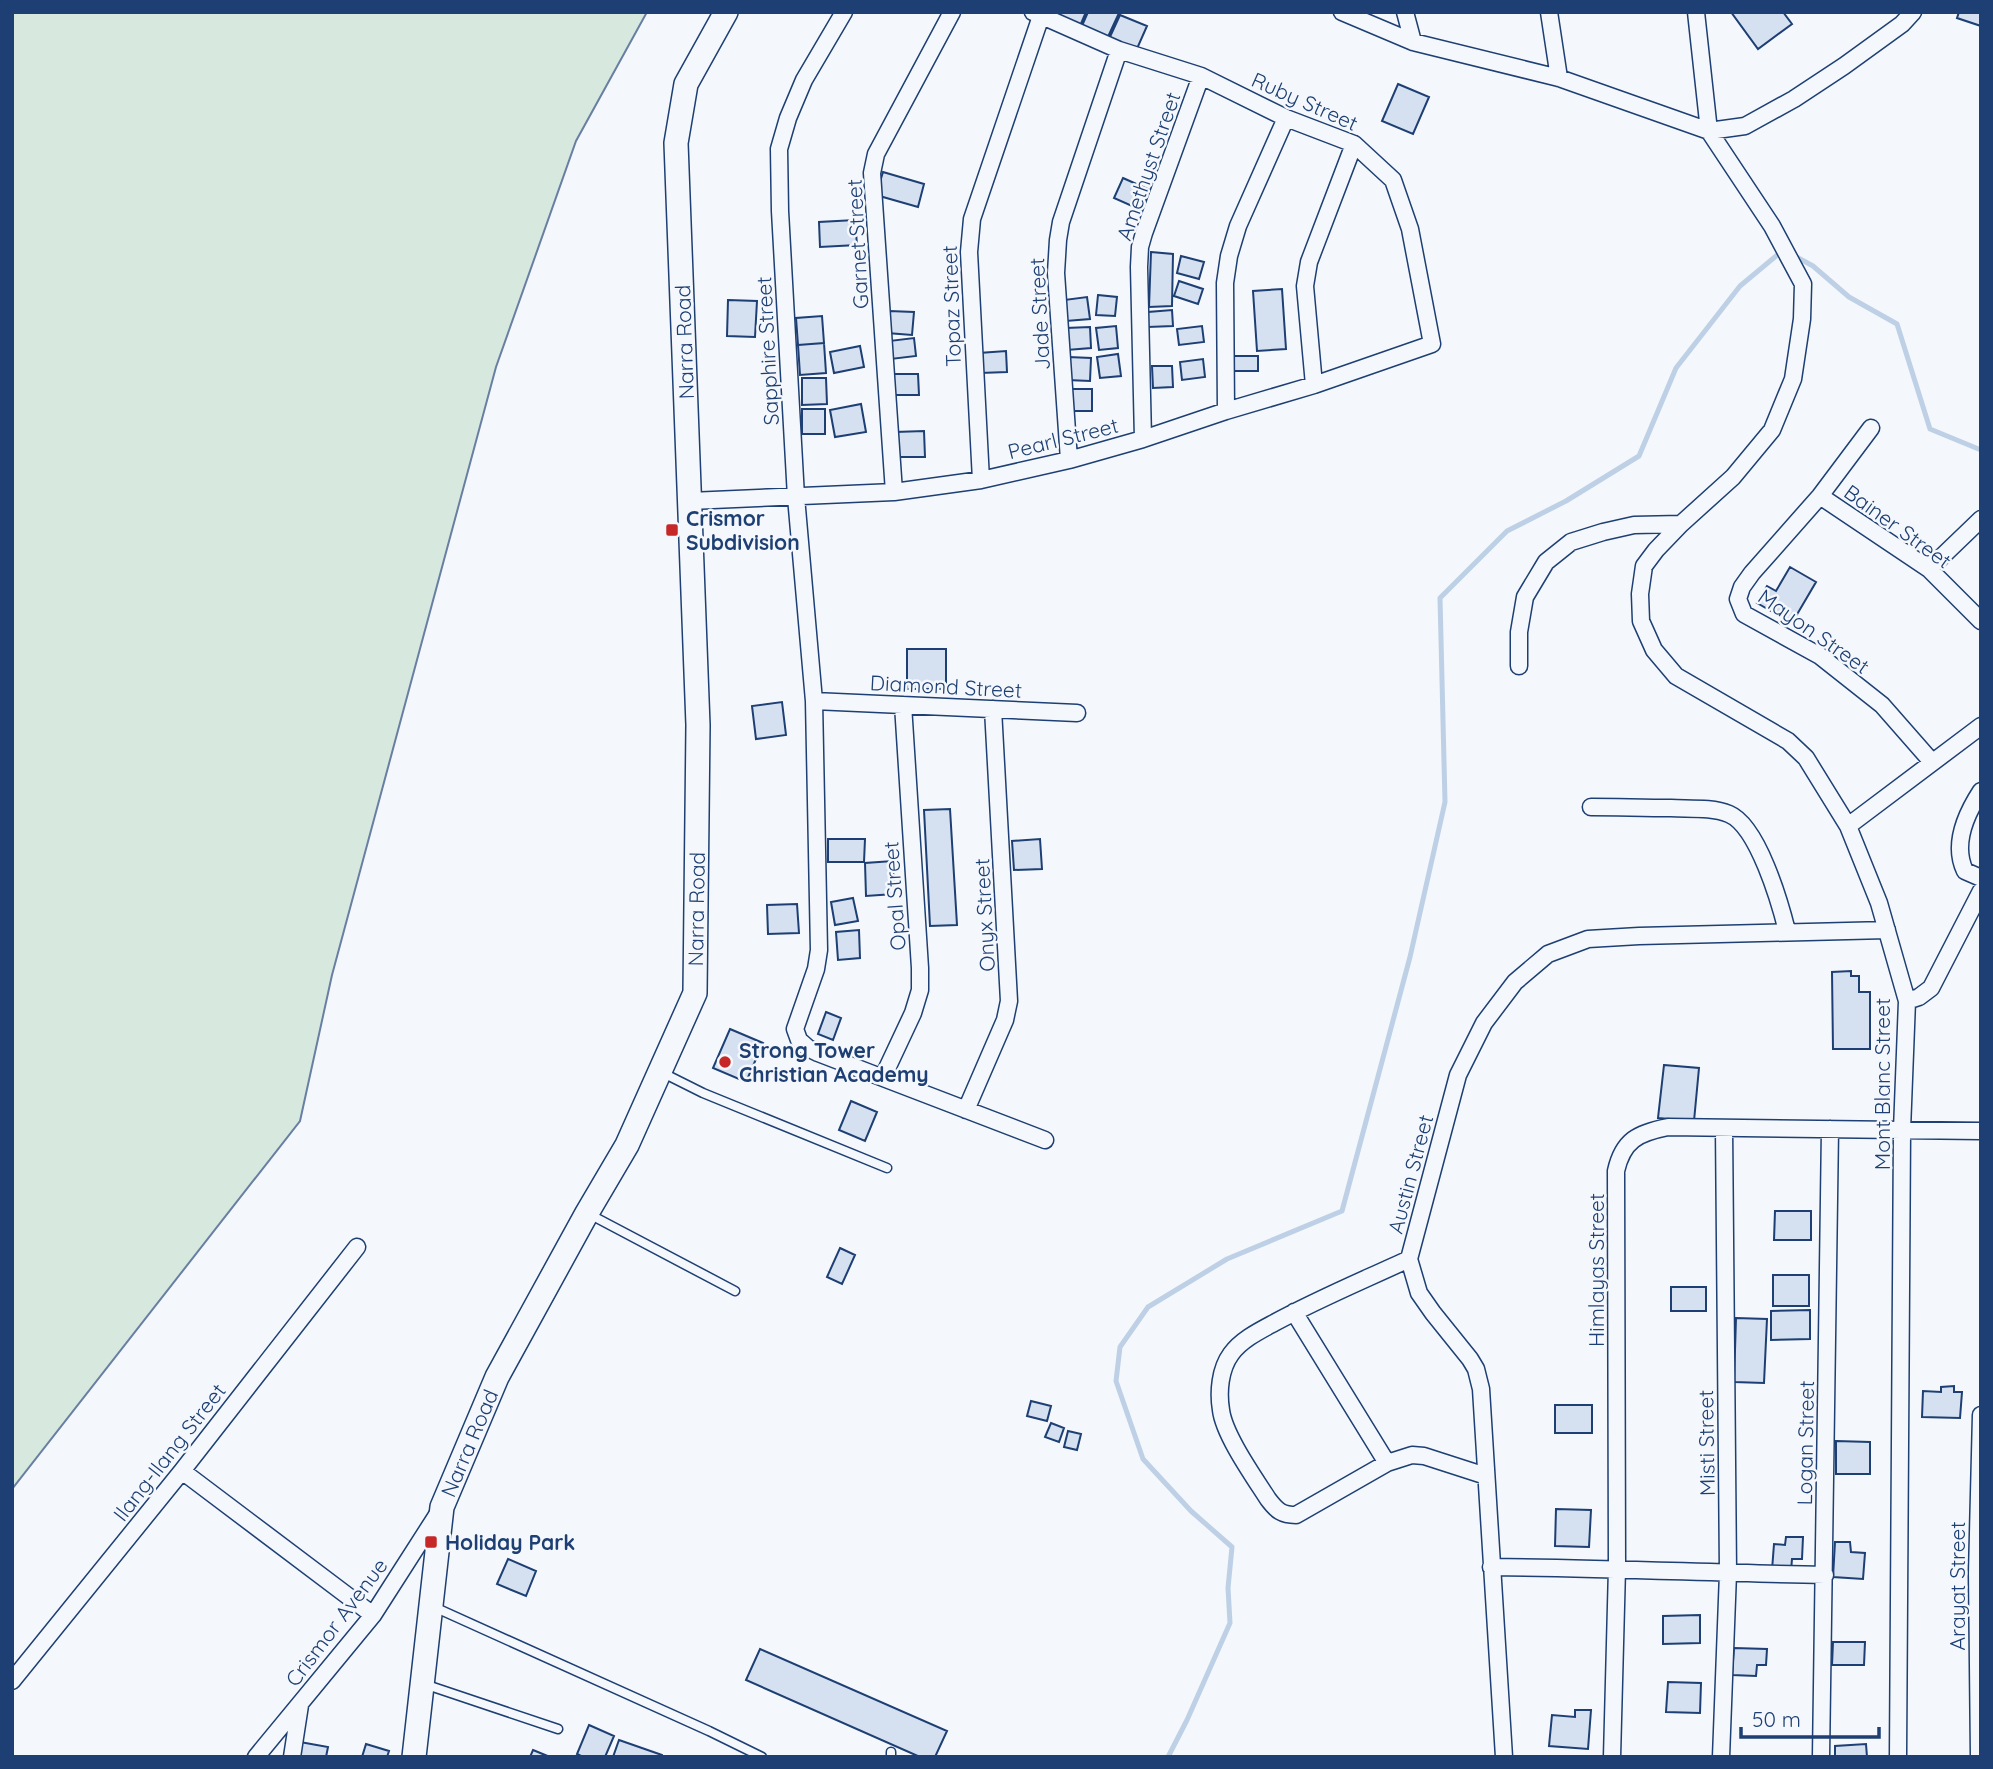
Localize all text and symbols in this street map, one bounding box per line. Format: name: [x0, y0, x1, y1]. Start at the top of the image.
street label: Ruby Street: [1248, 66, 1362, 136]
street label: Amethyst Street: [1110, 88, 1186, 244]
street label: Garnet Street: [841, 178, 873, 310]
street label: Topaz Street: [936, 245, 966, 367]
street label: Jade Street: [1023, 257, 1055, 371]
street label: Sapphire Street: [750, 276, 784, 426]
street label: Narra Road: [669, 284, 699, 400]
street label: Pearl Street: [1005, 412, 1121, 464]
street label: Bainer Street: [1839, 478, 1957, 574]
place label: Crismor Subdivision: [686, 505, 800, 555]
marker: Crismor Subdivision: [664, 522, 680, 538]
street label: Mayon Street: [1753, 583, 1875, 679]
street label: Diamond Street: [869, 669, 1023, 703]
street label: Opal Street: [877, 840, 911, 952]
street label: Narra Road: [682, 852, 710, 966]
street label: Onyx Street: [968, 858, 1000, 972]
street label: Mont Blanc Street: [1869, 998, 1895, 1170]
place label: Strong Tower Christian Academy: [739, 1037, 928, 1087]
marker: Strong Tower Christian Academy: [717, 1054, 733, 1070]
street label: Austin Street: [1382, 1112, 1438, 1236]
street label: Himlayas Street: [1583, 1193, 1609, 1347]
street label: Ilang-Ilang Street: [107, 1378, 231, 1526]
street label: Logan Street: [1791, 1380, 1819, 1506]
street label: Narra Road: [435, 1385, 503, 1501]
street label: Misti Street: [1692, 1390, 1720, 1496]
street label: Arayat Street: [1944, 1521, 1970, 1651]
place label: Holiday Park: [445, 1529, 575, 1555]
marker: Holiday Park: [423, 1534, 439, 1550]
street label: Crismor Avenue: [279, 1553, 393, 1691]
scale bar: [1741, 1696, 1879, 1740]
text: 50 m: [1752, 1706, 1801, 1732]

